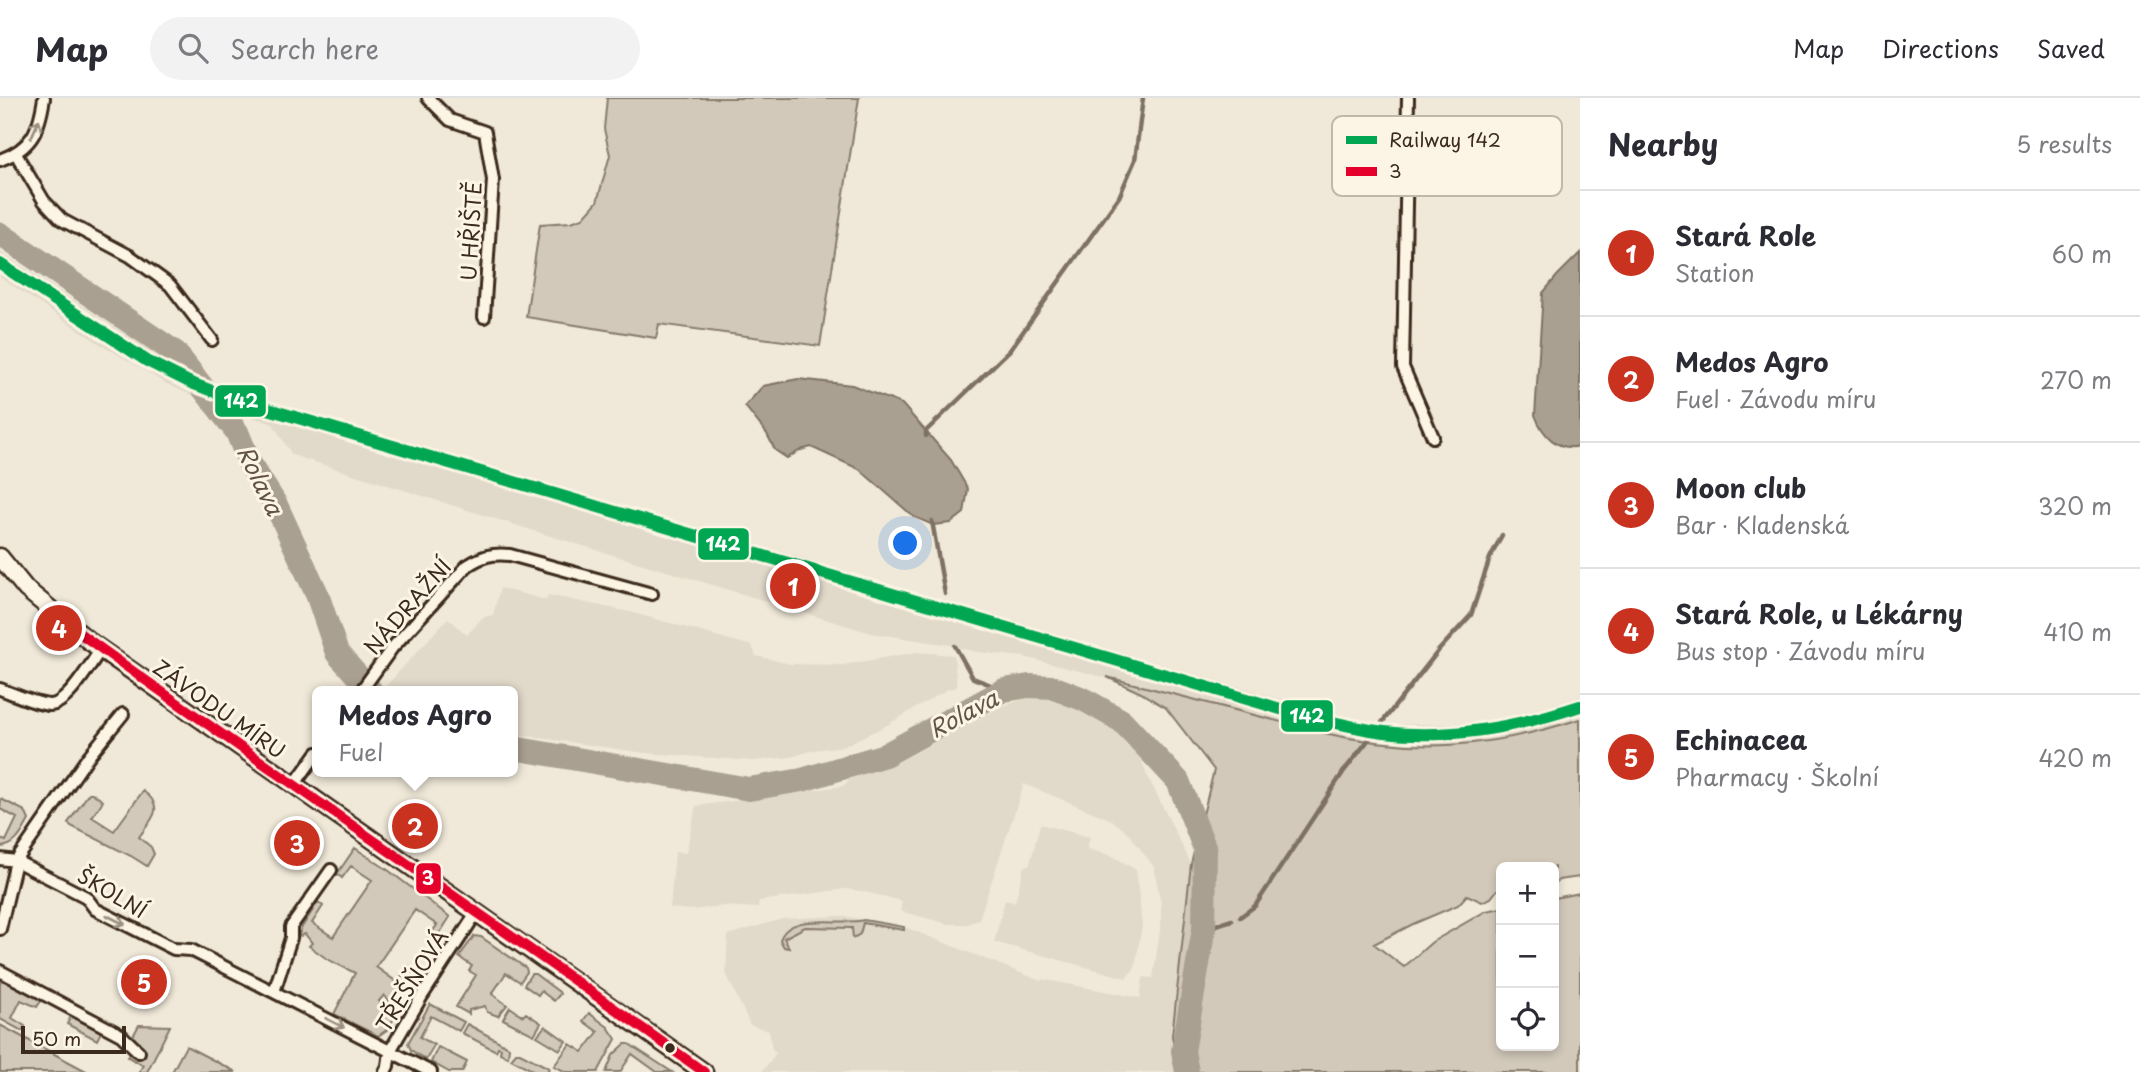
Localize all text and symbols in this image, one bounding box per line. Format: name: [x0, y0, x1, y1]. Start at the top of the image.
search box: [150, 17, 640, 80]
text: Map: [35, 23, 108, 73]
icon: search: [174, 29, 212, 67]
text: Search here: [230, 29, 379, 68]
text: Map: [1793, 30, 1844, 66]
text: Directions: [1882, 30, 1999, 66]
text: Saved: [2037, 30, 2105, 66]
legend: [1332, 116, 1562, 196]
one-way arrow: [29, 119, 42, 140]
text: Nearby: [1608, 121, 1718, 166]
text: Railway 142: [1389, 125, 1501, 153]
text: 5 results: [2016, 126, 2112, 161]
text: 3: [1389, 156, 1402, 184]
street label: U HŘIŠTĚ: [451, 180, 489, 282]
text: Stará Role: [1675, 216, 1816, 255]
text: 1: [1626, 236, 1637, 271]
text: 60 m: [2052, 236, 2112, 271]
text: Station: [1675, 255, 1755, 290]
text: Medos Agro: [1675, 342, 1828, 381]
text: 2: [1623, 362, 1639, 397]
text: 270 m: [2040, 362, 2112, 397]
text: Fuel · Závodu míru: [1675, 381, 1876, 416]
line badge: 142: [214, 384, 267, 418]
text: 142: [224, 386, 258, 414]
water label: Rolava: [229, 439, 293, 521]
text: Moon club: [1675, 468, 1806, 507]
text: 3: [1623, 488, 1639, 523]
text: 320 m: [2038, 488, 2112, 523]
text: Bar · Kladenská: [1675, 507, 1849, 542]
your location: [888, 526, 922, 560]
line badge: 142: [697, 527, 750, 561]
text: 142: [706, 529, 740, 557]
street label: NÁDRAŽNÍ: [356, 550, 459, 661]
pin: 1: [770, 560, 816, 612]
text: Stará Role, u Lékárny: [1675, 594, 1963, 633]
pin: 4: [36, 602, 82, 654]
text: 4: [1623, 614, 1639, 649]
text: 410 m: [2043, 614, 2112, 649]
text: Bus stop · Závodu míru: [1675, 633, 1926, 668]
street label: ZÁVODU MÍRU: [147, 650, 293, 766]
water label: Rolava: [922, 680, 1004, 746]
popup: [312, 686, 518, 777]
text: Medos Agro: [338, 695, 492, 734]
line badge: 142: [1280, 699, 1334, 733]
text: 142: [1290, 701, 1324, 729]
text: Echinacea: [1675, 720, 1807, 759]
text: Fuel: [338, 734, 383, 769]
text: 5: [1624, 740, 1638, 775]
text: 420 m: [2038, 740, 2112, 775]
text: Pharmacy · Školní: [1675, 759, 1879, 794]
pin: 2: [392, 800, 438, 852]
pin: 3: [274, 817, 320, 869]
street label: ŠKOLNÍ: [72, 859, 155, 926]
line badge: 3: [415, 862, 442, 895]
map controls: [1496, 862, 1559, 1051]
button: +: [1496, 862, 1559, 925]
text: 3: [422, 863, 434, 891]
one-way arrow: [105, 913, 126, 927]
street label: TŘEŠŇOVÁ: [367, 923, 455, 1037]
button: −: [1496, 925, 1559, 988]
pin: 5: [121, 956, 167, 1008]
button: locate: [1496, 988, 1559, 1051]
one-way arrow: [324, 1017, 345, 1031]
scale bar: [21, 1023, 126, 1055]
text: 50 m: [32, 1024, 81, 1052]
unlabelled marker: [663, 1041, 677, 1055]

